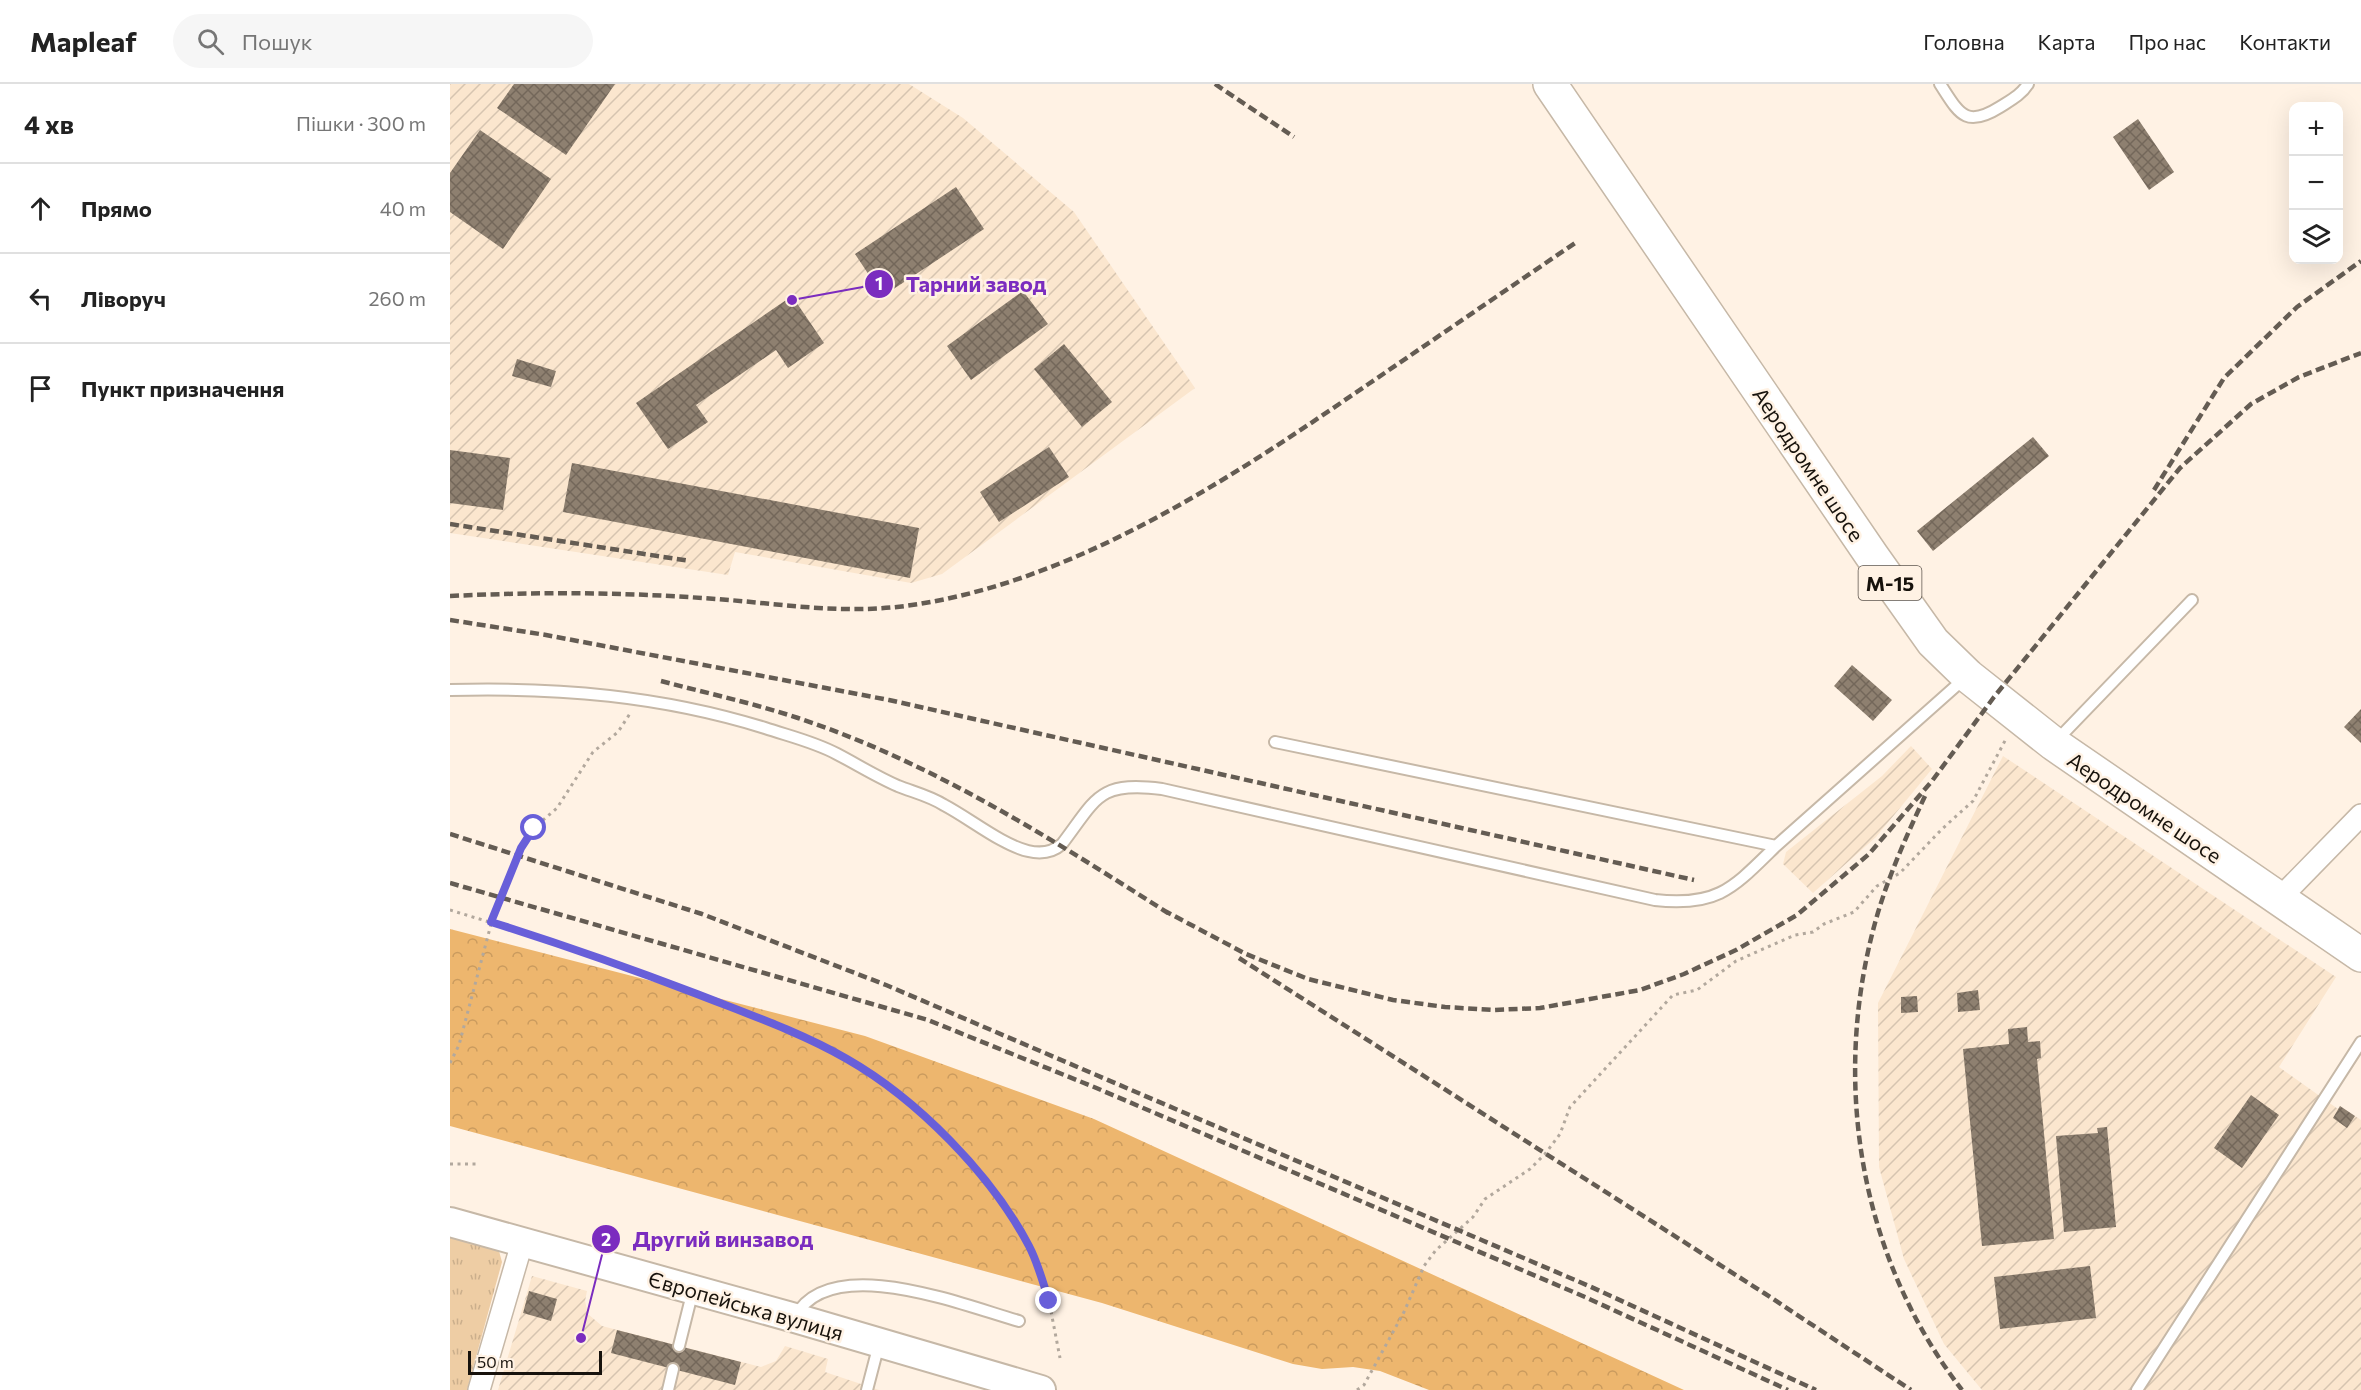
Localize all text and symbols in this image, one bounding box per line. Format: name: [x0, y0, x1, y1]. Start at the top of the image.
search box: [173, 14, 593, 68]
text: Mapleaf: [30, 24, 137, 58]
icon: search: [194, 25, 227, 58]
text: Пошук: [242, 28, 313, 55]
text: Головна: [1923, 29, 2005, 54]
text: Карта: [2038, 29, 2095, 54]
text: Про нас: [2128, 29, 2206, 54]
text: Контакти: [2239, 29, 2331, 54]
map controls: [2289, 102, 2343, 264]
button: +: [2289, 102, 2343, 156]
text: 4 хв: [24, 108, 74, 139]
text: Пішки · 300 m: [296, 111, 426, 135]
button: −: [2289, 156, 2343, 210]
icon: ahead: [24, 192, 57, 225]
text: Прямо: [81, 195, 152, 222]
text: 40 m: [380, 196, 426, 220]
button: layers: [2289, 210, 2343, 264]
callout: Тарний завод: [864, 264, 1059, 304]
text: Тарний завод: [906, 270, 1047, 297]
text: 1: [875, 272, 883, 294]
icon: left: [24, 282, 57, 315]
text: Ліворуч: [81, 285, 166, 312]
text: 260 m: [368, 286, 426, 310]
icon: arrive: [24, 372, 57, 405]
text: Пункт призначення: [81, 375, 284, 402]
street label: Аеродромне шосе: [1748, 382, 1870, 546]
road number: М-15: [1858, 566, 1922, 600]
street label: Аеродромне шосе: [2063, 746, 2227, 868]
route start: [520, 814, 546, 840]
callout: Другий винзавод: [591, 1219, 825, 1259]
text: Другий винзавод: [633, 1225, 814, 1252]
text: 2: [601, 1228, 611, 1250]
street label: Європейська вулиця: [646, 1265, 846, 1345]
route end: [1035, 1287, 1061, 1313]
scale bar: [468, 1348, 602, 1376]
text: 50 m: [477, 1352, 514, 1371]

